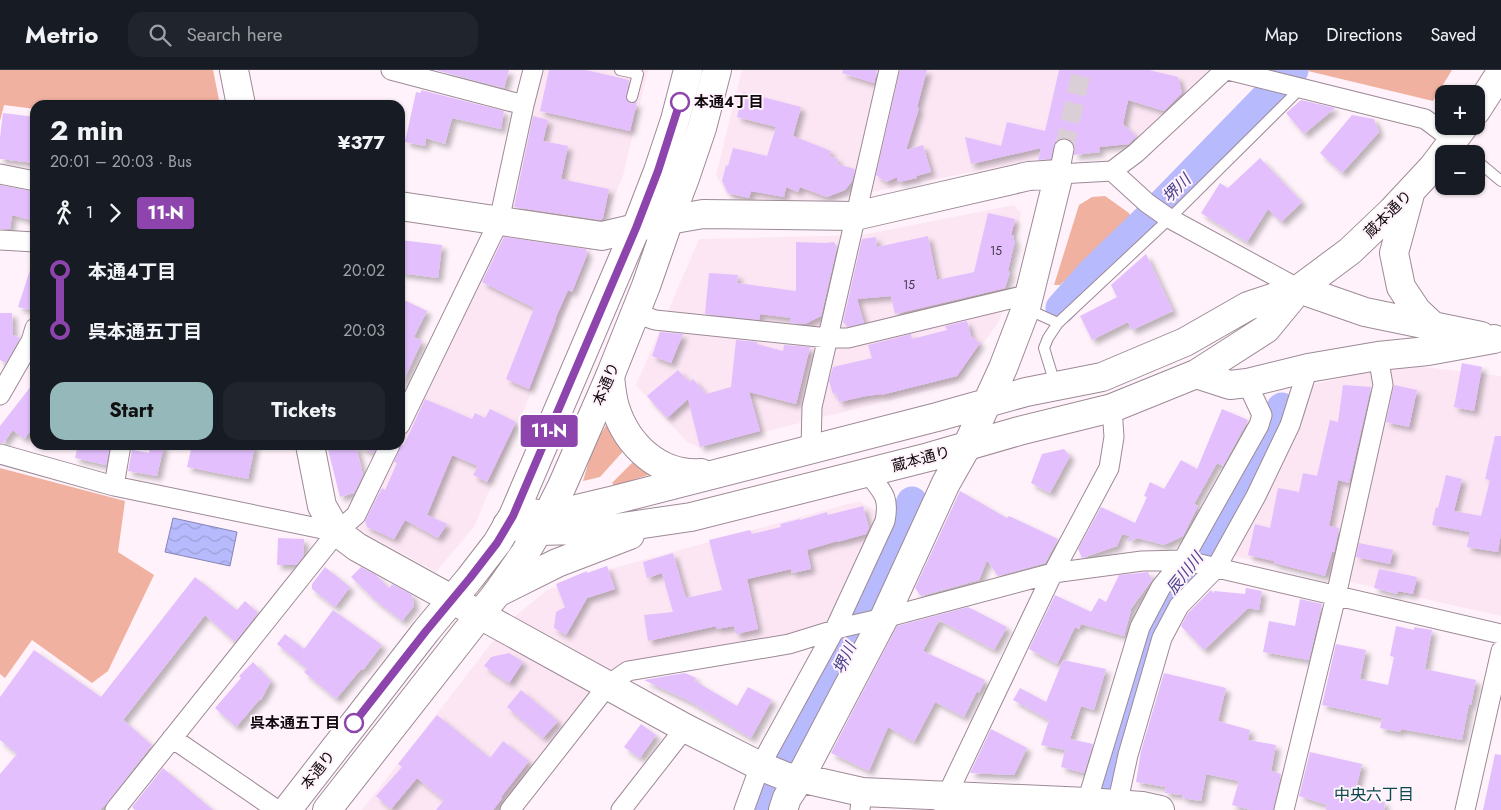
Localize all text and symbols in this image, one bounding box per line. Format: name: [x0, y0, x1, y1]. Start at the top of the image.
search box: [128, 12, 478, 57]
text: Metrio: [25, 17, 98, 52]
icon: search: [146, 21, 174, 49]
text: Search here: [186, 21, 283, 48]
text: Map: [1265, 22, 1298, 48]
text: Directions: [1326, 22, 1402, 48]
text: Saved: [1430, 22, 1476, 48]
map controls: [1435, 85, 1485, 195]
button: +: [1435, 85, 1485, 135]
place label: 本通４丁目: [694, 91, 763, 113]
marker: 本通４丁目: [670, 92, 690, 112]
text: 2 min: [50, 110, 124, 151]
text: ¥377: [338, 129, 385, 156]
button: −: [1435, 145, 1485, 195]
text: 20:01 – 20:03 · Bus: [50, 150, 192, 173]
water label: 堺川: [1157, 167, 1197, 208]
street label: 蔵本通り: [1359, 185, 1417, 243]
icon: walk: [50, 199, 78, 227]
icon: forward: [101, 199, 129, 227]
text: 11-N: [147, 200, 184, 226]
text: 1: [86, 201, 93, 224]
house number: 15: [990, 242, 1002, 260]
text: 本通４丁目: [88, 258, 176, 285]
text: 20:02: [343, 259, 385, 282]
house number: 15: [903, 276, 915, 294]
text: 呉本通五丁目: [88, 318, 202, 345]
text: 20:03: [343, 319, 385, 342]
street label: 本通り: [587, 359, 625, 409]
button: Start: [50, 382, 213, 440]
button: Tickets: [223, 382, 385, 440]
line badge: 11-N: [514, 415, 584, 447]
text: 11-N: [531, 418, 567, 444]
street label: 蔵本通り: [889, 441, 953, 477]
water label: 辰川川: [1161, 546, 1209, 599]
water label: 堺川: [827, 637, 862, 678]
place label: 呉本通五丁目: [250, 712, 340, 734]
marker: 呉本通五丁目: [344, 713, 364, 733]
street label: 本通り: [295, 745, 341, 795]
district label: 中央六丁目: [1334, 783, 1414, 806]

